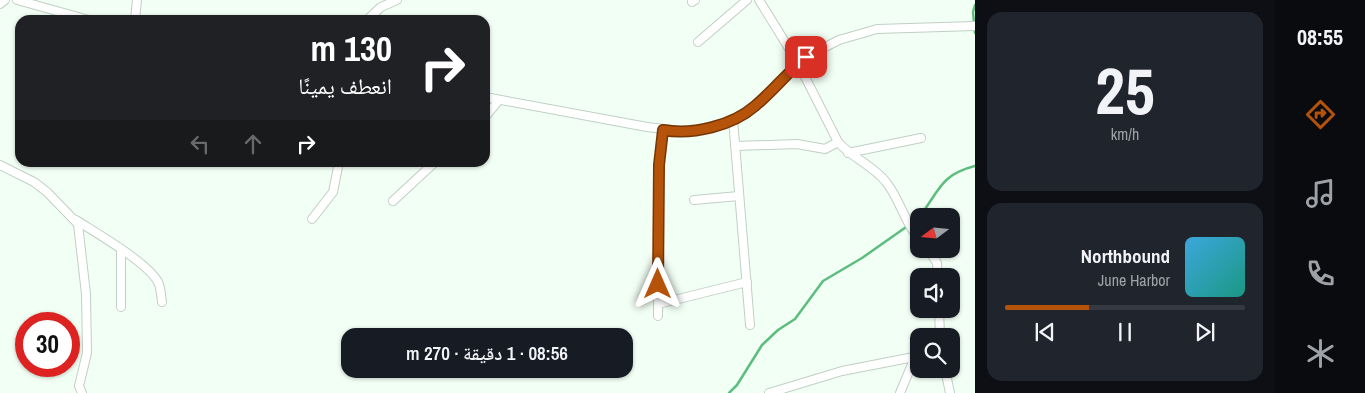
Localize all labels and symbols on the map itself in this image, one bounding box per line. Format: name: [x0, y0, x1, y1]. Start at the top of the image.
pin: [785, 36, 827, 78]
north arrow: [910, 208, 960, 258]
position arrow: [631, 257, 683, 309]
speed limit sign: 30: [15, 312, 80, 377]

